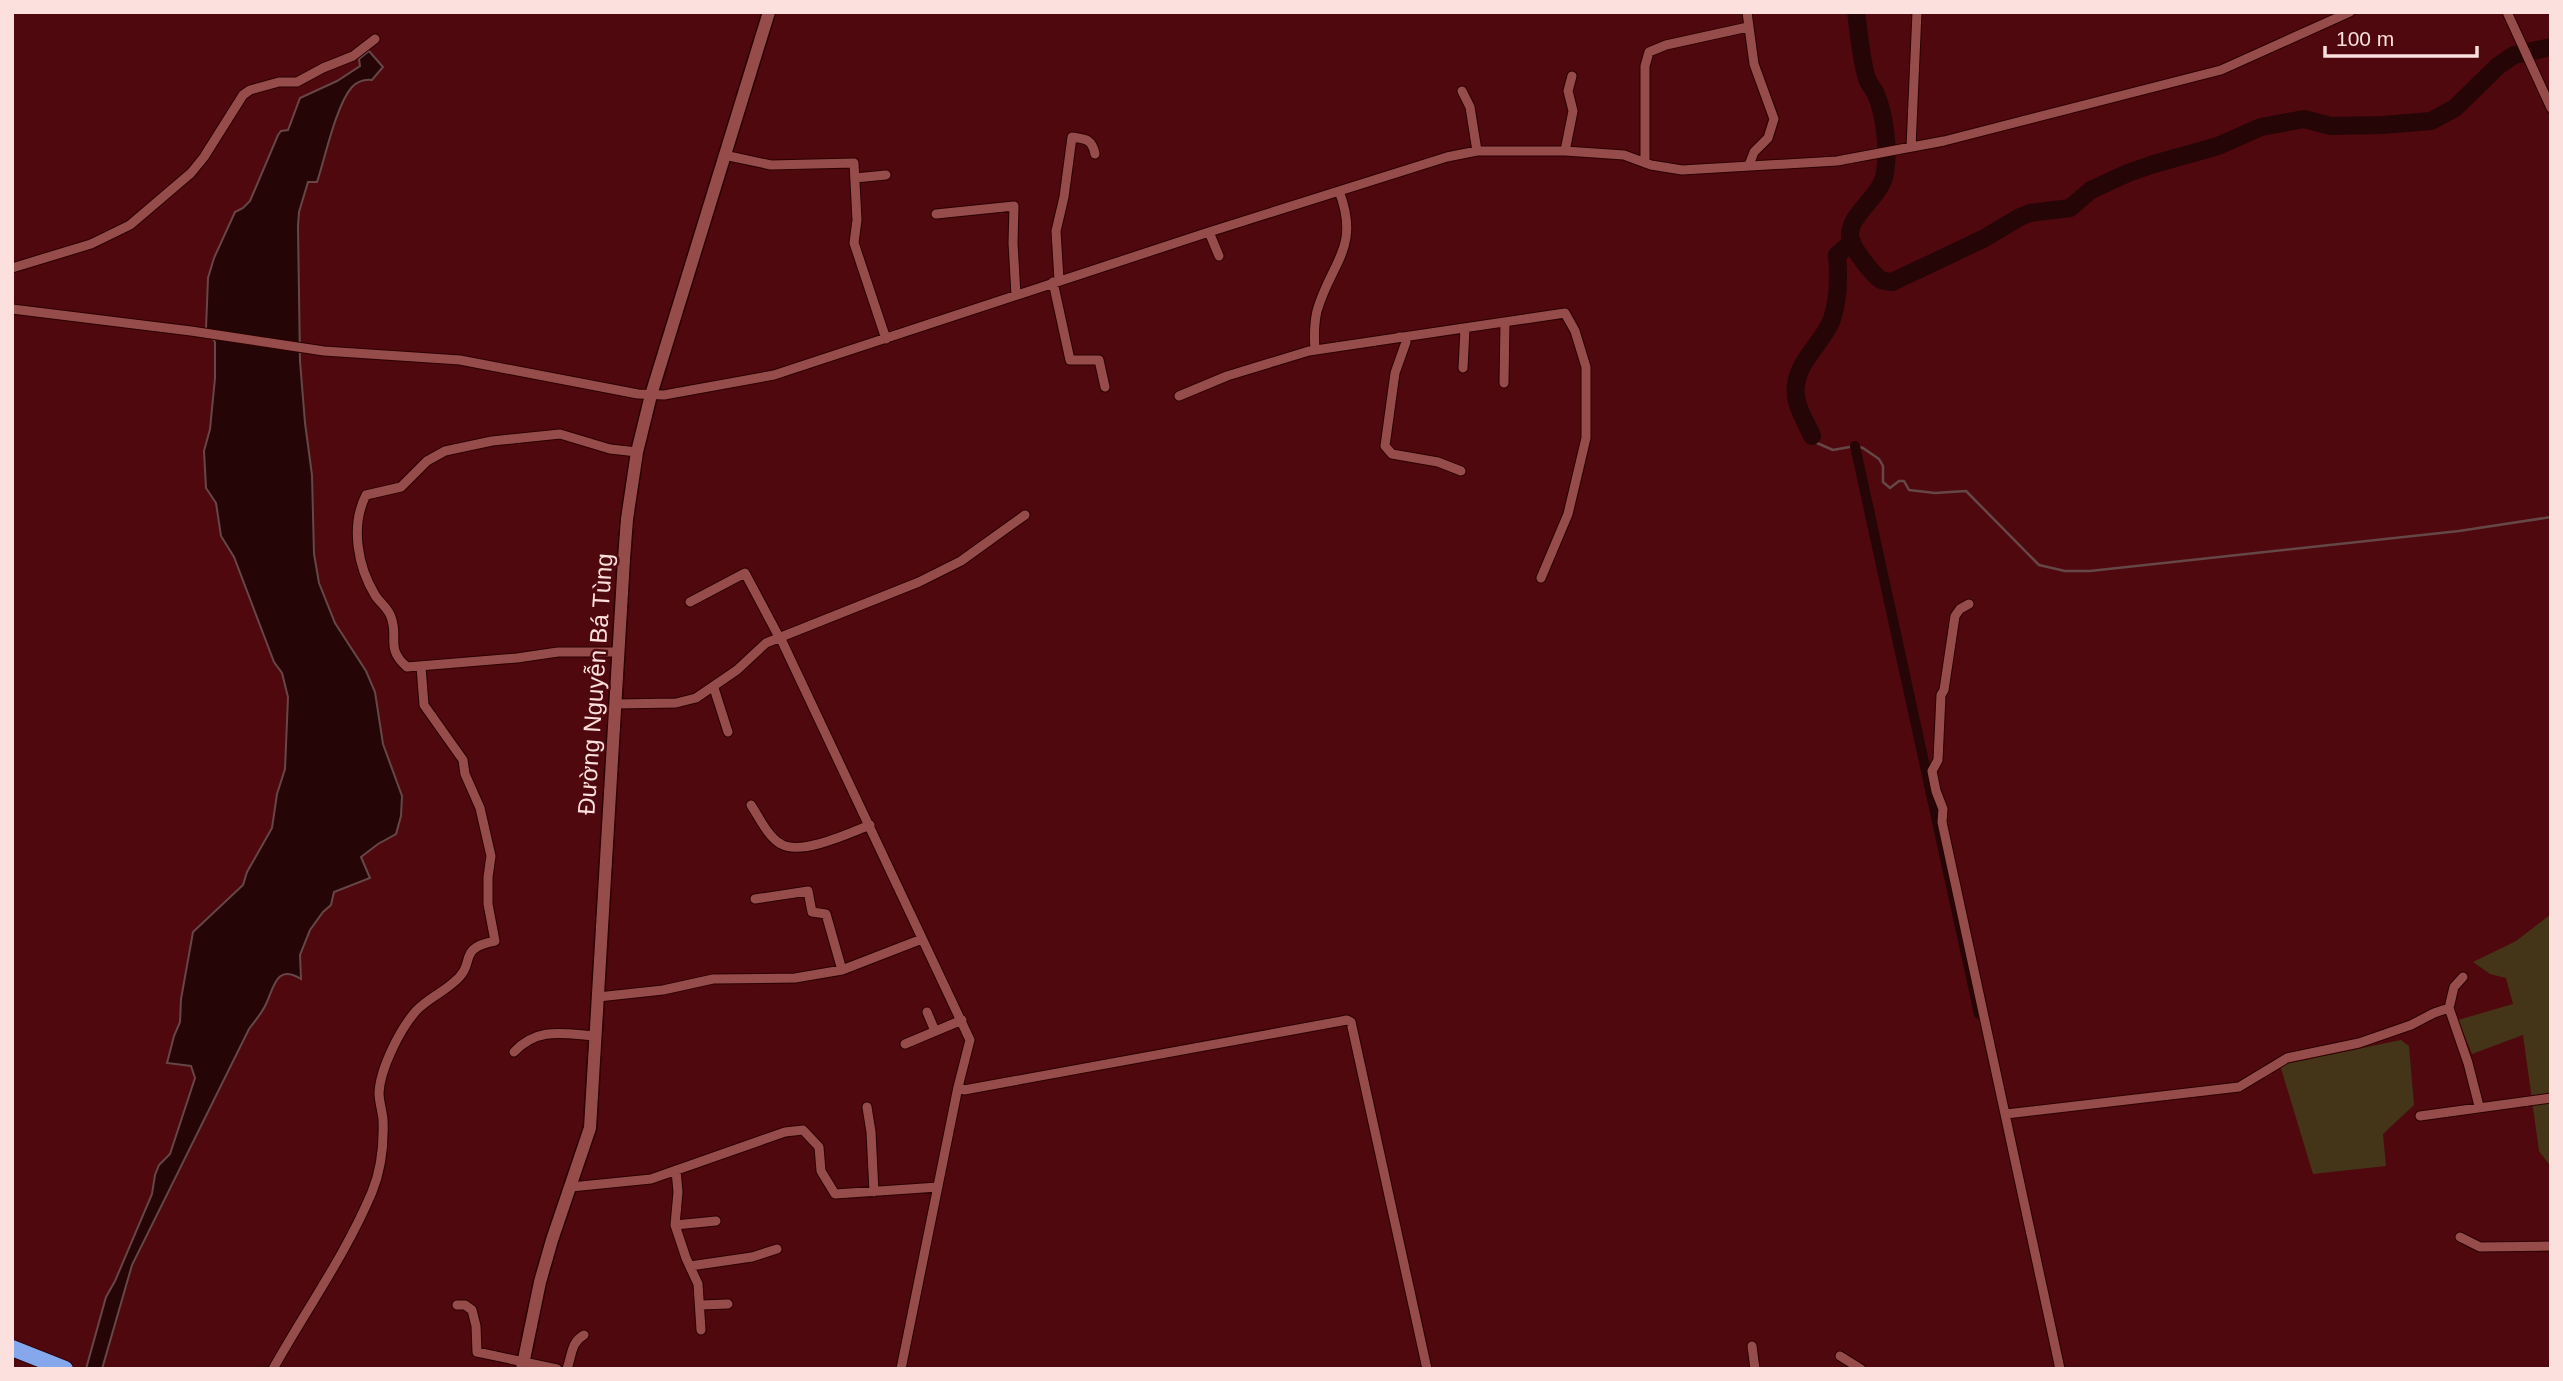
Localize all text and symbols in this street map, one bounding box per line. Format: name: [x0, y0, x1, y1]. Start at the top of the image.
scale bar: [2325, 14, 2477, 58]
text: 100 m: [2336, 27, 2394, 50]
street label: Đường Nguyễn Bá Tùng: [572, 552, 618, 816]

